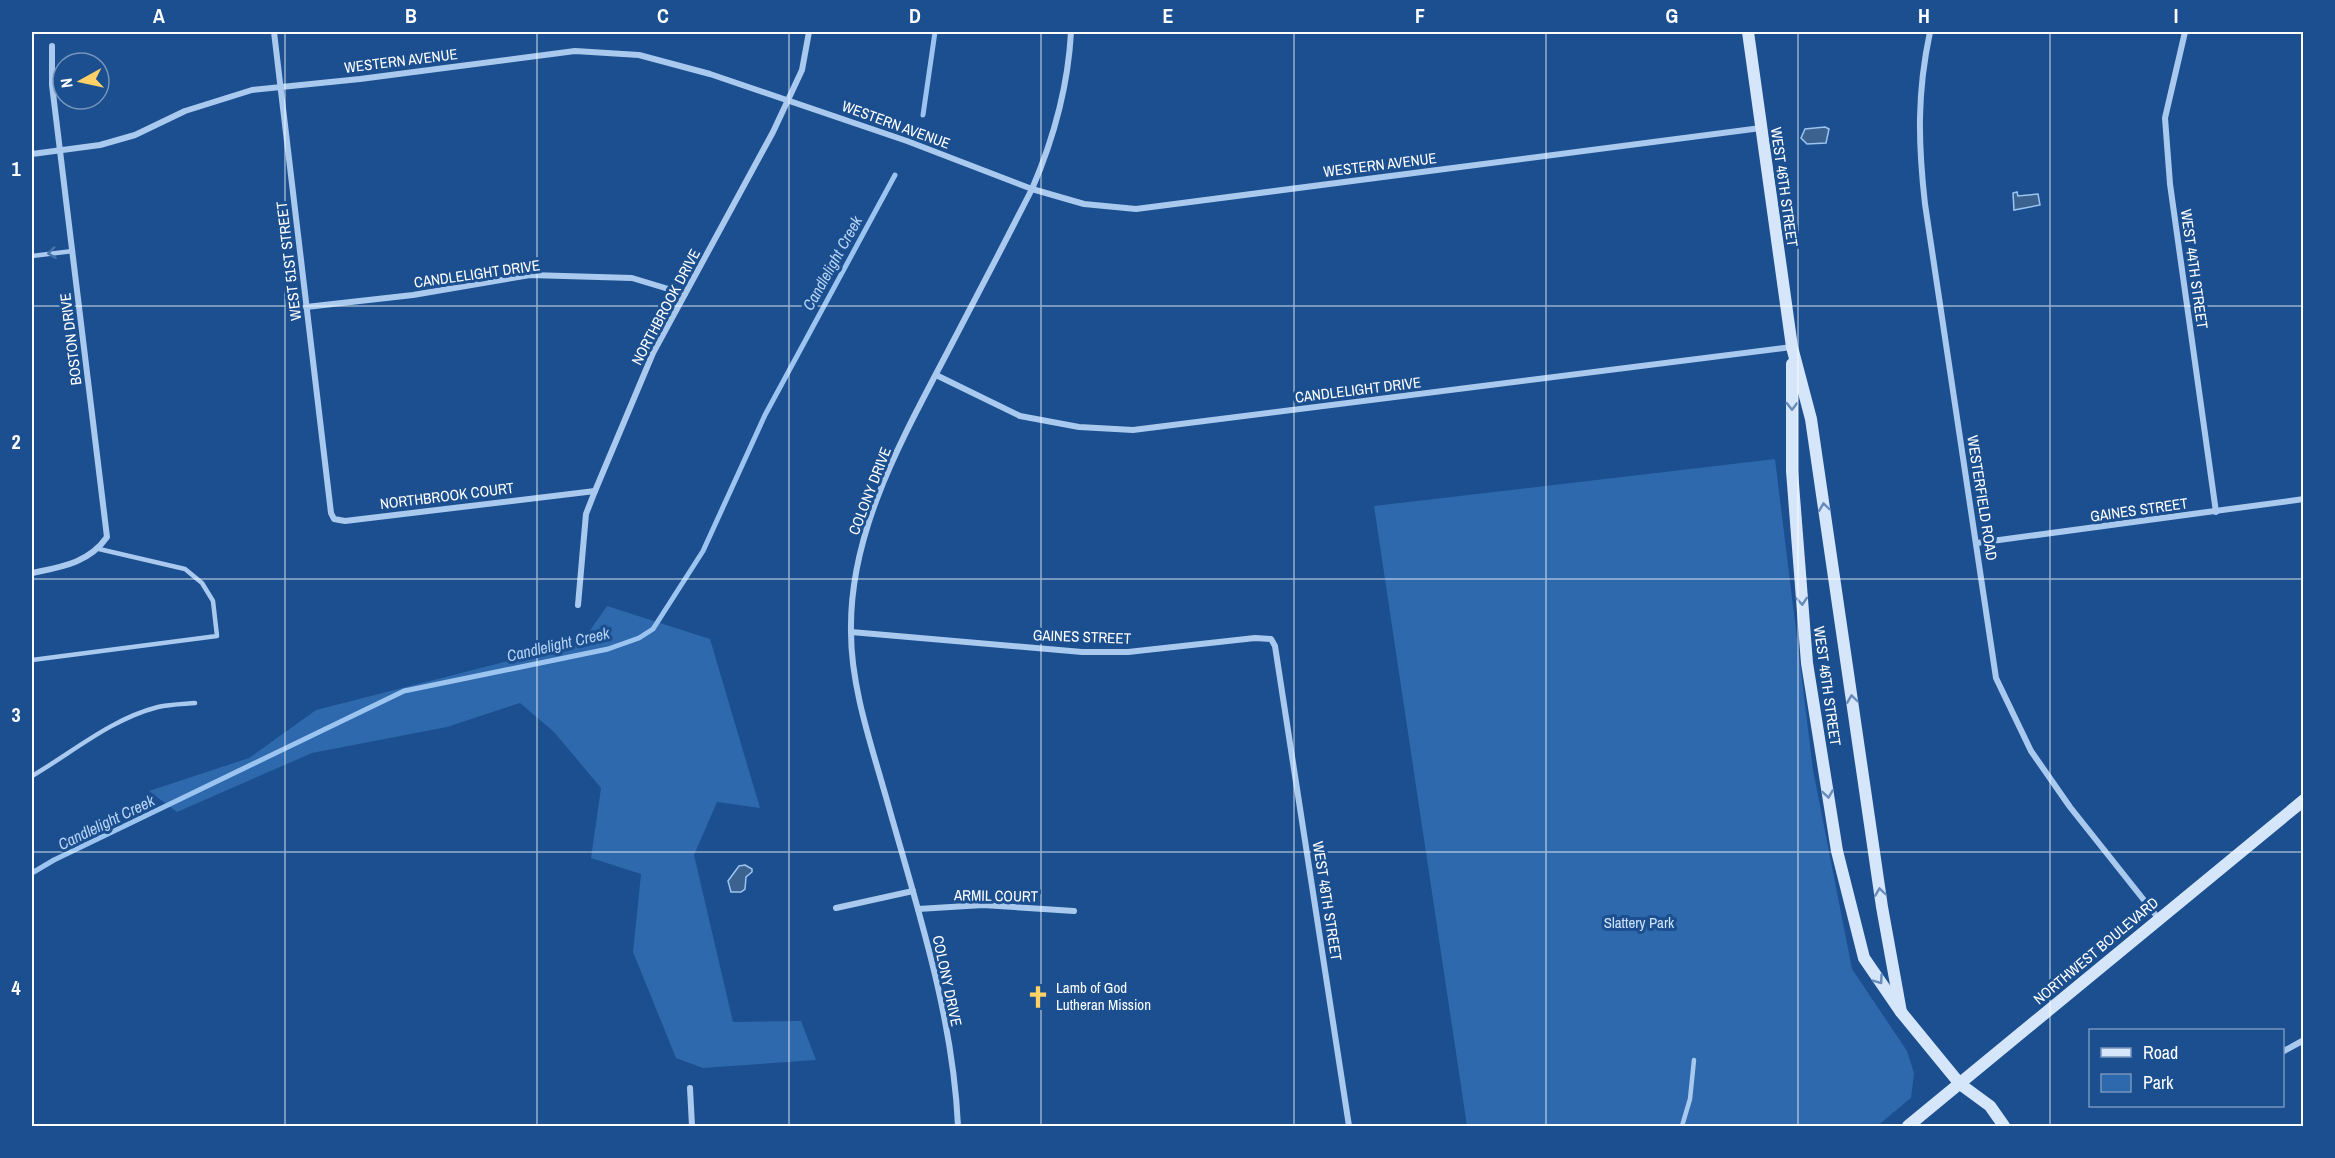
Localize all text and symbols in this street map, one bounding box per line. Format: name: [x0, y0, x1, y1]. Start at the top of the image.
text: A: [153, 2, 165, 29]
text: B: [405, 2, 417, 29]
text: C: [657, 2, 669, 29]
text: D: [909, 2, 921, 29]
text: E: [1163, 2, 1174, 29]
text: F: [1415, 2, 1425, 29]
text: G: [1666, 2, 1678, 29]
text: H: [1918, 2, 1930, 29]
text: I: [2174, 2, 2178, 29]
street label: WESTERN AVENUE: [343, 43, 459, 78]
north arrow: [51, 51, 111, 111]
text: N: [55, 77, 78, 89]
street label: WESTERN AVENUE: [839, 95, 953, 154]
street label: WEST 46TH STREET: [1766, 126, 1803, 249]
street label: WESTERN AVENUE: [1322, 147, 1438, 182]
text: 1: [11, 155, 21, 182]
street label: WEST 51ST STREET: [271, 200, 306, 322]
street label: WEST 44TH STREET: [2176, 208, 2213, 331]
water label: Candlelight Creek: [797, 211, 867, 314]
street label: NORTHBROOK DRIVE: [626, 245, 705, 369]
one-way arrow: [47, 247, 57, 259]
street label: CANDLELIGHT DRIVE: [413, 254, 541, 293]
street label: BOSTON DRIVE: [54, 292, 87, 386]
street label: CANDLELIGHT DRIVE: [1294, 371, 1422, 408]
one-way arrow: [1786, 401, 1798, 410]
text: 2: [11, 428, 21, 455]
street label: WESTERFIELD ROAD: [1962, 434, 2003, 562]
street label: COLONY DRIVE: [843, 444, 896, 538]
street label: NORTHBROOK COURT: [379, 477, 516, 514]
street label: GAINES STREET: [2089, 492, 2190, 527]
one-way arrow: [1818, 502, 1830, 511]
one-way arrow: [1795, 596, 1808, 605]
water label: Candlelight Creek: [504, 621, 612, 667]
street label: GAINES STREET: [1032, 624, 1132, 649]
street label: WEST 46TH STREET: [1809, 625, 1846, 748]
one-way arrow: [1846, 695, 1858, 704]
text: 3: [11, 701, 21, 728]
one-way arrow: [1821, 788, 1834, 798]
water label: Candlelight Creek: [54, 789, 158, 855]
street label: WEST 48TH STREET: [1308, 840, 1347, 963]
street label: ARMIL COURT: [953, 884, 1039, 907]
one-way arrow: [1874, 888, 1886, 897]
street label: NORTHWEST BOULEVARD: [2029, 892, 2163, 1009]
park label: Slattery Park: [1604, 912, 1675, 933]
street label: COLONY DRIVE: [928, 933, 967, 1028]
one-way arrow: [1872, 973, 1883, 984]
text: 4: [11, 974, 21, 1001]
place label: Lamb of God Lutheran Mission: [1056, 977, 1151, 1015]
church icon: Lamb of God Lutheran Mission: [1025, 984, 1051, 1010]
legend: [2089, 1029, 2284, 1107]
text: Road: [2143, 1040, 2178, 1065]
text: Park: [2143, 1070, 2174, 1095]

